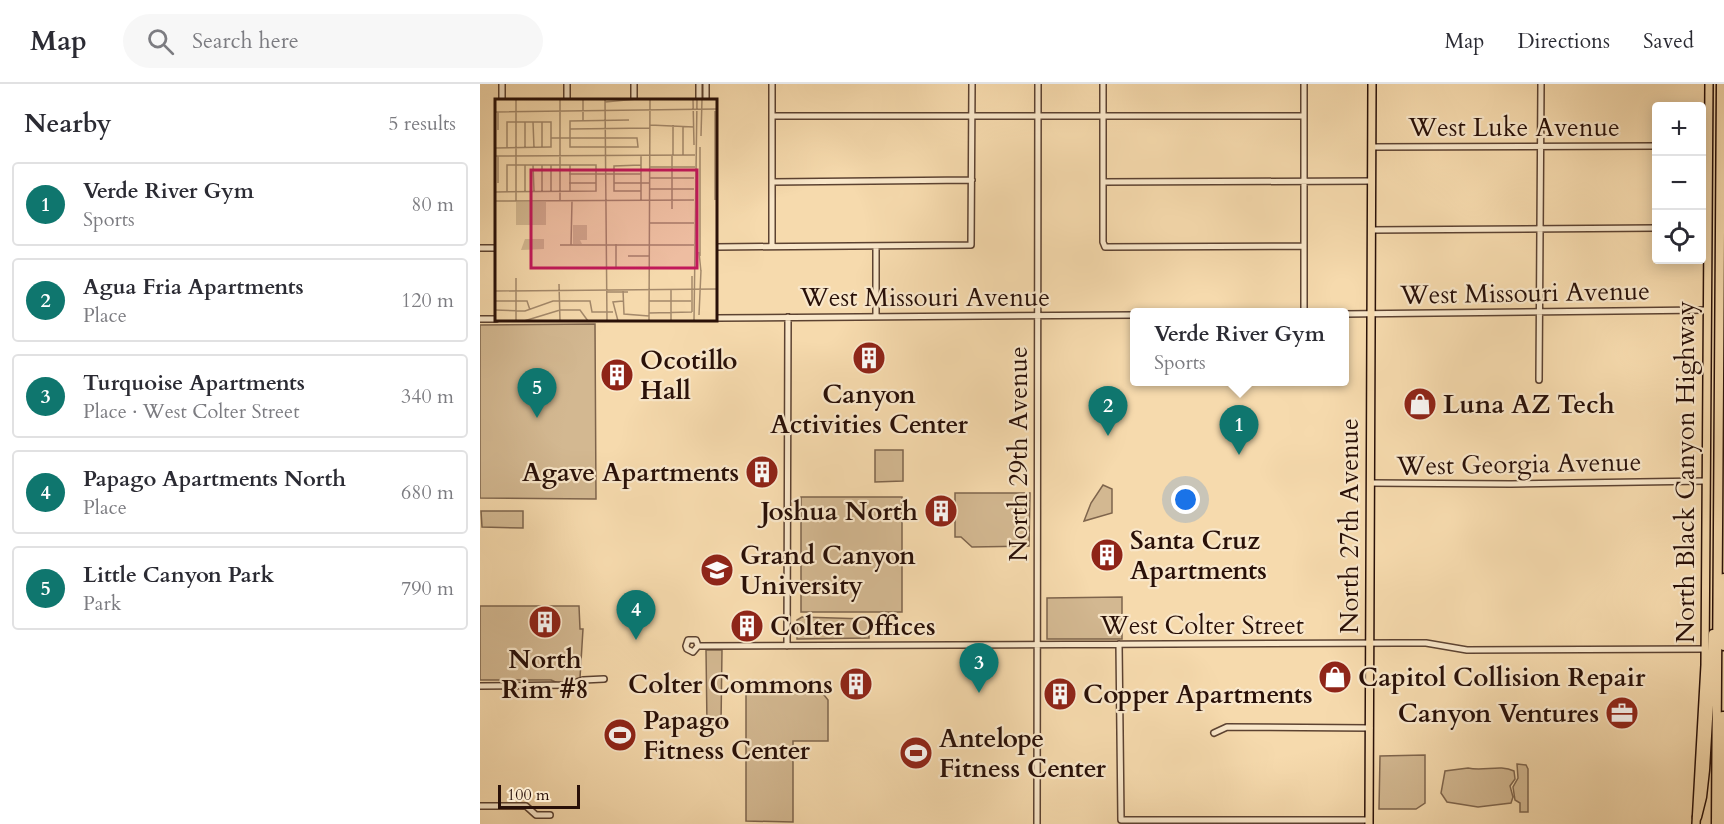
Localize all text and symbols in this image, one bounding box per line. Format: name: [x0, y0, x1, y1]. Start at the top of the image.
search box: [123, 14, 543, 68]
text: Map: [30, 22, 87, 60]
icon: search: [144, 25, 177, 58]
text: Search here: [192, 26, 299, 56]
text: Map: [1444, 27, 1484, 56]
text: Directions: [1517, 27, 1610, 56]
text: Saved: [1643, 27, 1694, 56]
inset map: [495, 99, 717, 321]
map controls: [1652, 102, 1706, 264]
button: +: [1652, 102, 1706, 156]
text: Nearby: [24, 106, 112, 141]
text: 5 results: [388, 110, 456, 137]
street label: West Luke Avenue: [1407, 110, 1620, 145]
button: −: [1652, 156, 1706, 210]
text: Verde River Gym: [83, 176, 254, 206]
text: 1: [40, 191, 51, 218]
text: 80 m: [411, 191, 454, 218]
text: Sports: [83, 206, 135, 233]
button: locate: [1652, 210, 1706, 264]
text: Agua Fria Apartments: [83, 272, 304, 302]
street label: West Missouri Avenue: [1399, 273, 1650, 313]
street label: West Missouri Avenue: [799, 280, 1050, 315]
text: 2: [40, 287, 51, 314]
text: 120 m: [401, 287, 454, 314]
street label: North Black Canyon Highway: [1668, 300, 1703, 643]
text: Place: [83, 302, 127, 329]
popup: [1130, 308, 1349, 386]
text: Verde River Gym: [1154, 319, 1325, 349]
building icon: Canyon Activities Center: [851, 340, 887, 376]
place label: Ocotillo Hall: [640, 343, 738, 408]
street label: North 29th Avenue: [1001, 346, 1036, 562]
text: Sports: [1154, 349, 1206, 376]
building icon: Ocotillo Hall: [599, 357, 635, 393]
text: Turquoise Apartments: [83, 368, 305, 398]
pin: 5: [518, 368, 556, 418]
place label: Canyon Activities Center: [770, 377, 968, 442]
text: 3: [40, 383, 51, 410]
text: 340 m: [401, 383, 454, 410]
pin: 2: [1088, 386, 1128, 436]
shop icon: Luna AZ Tech: [1402, 386, 1438, 422]
place label: Luna AZ Tech: [1443, 387, 1615, 422]
text: Place · West Colter Street: [83, 398, 300, 425]
pin: 1: [1220, 406, 1258, 455]
street label: North 27th Avenue: [1332, 418, 1367, 634]
street label: West Georgia Avenue: [1395, 444, 1642, 484]
building icon: Agave Apartments: [744, 454, 780, 490]
place label: Agave Apartments: [522, 455, 739, 490]
text: Papago Apartments North: [83, 464, 346, 494]
text: 4: [40, 479, 51, 506]
text: 680 m: [401, 479, 454, 506]
your location: [1171, 485, 1200, 514]
building icon: Joshua North: [923, 493, 959, 529]
text: Place: [83, 494, 127, 521]
place label: Joshua North: [756, 494, 918, 529]
place label: Santa Cruz Apartments: [1130, 523, 1267, 588]
building icon: Santa Cruz Apartments: [1089, 537, 1125, 573]
place label: Grand Canyon University: [740, 538, 916, 603]
school or university icon: Grand Canyon University: [699, 552, 735, 588]
text: Little Canyon Park: [83, 560, 274, 590]
text: 5: [40, 575, 51, 602]
text: 790 m: [401, 575, 454, 602]
text: Park: [83, 590, 121, 617]
pin: 4: [616, 590, 656, 640]
building icon: North Rim #8: [527, 604, 563, 640]
building icon: Colter Offices: [729, 608, 765, 644]
street label: West Colter Street: [1099, 608, 1304, 643]
place label: Colter Offices: [770, 609, 936, 644]
place label: North Rim #8: [501, 642, 589, 707]
pin: 3: [960, 644, 998, 693]
shop icon: Capitol Collision Repair: [1317, 659, 1353, 695]
place label: Capitol Collision Repair: [1358, 660, 1646, 695]
building icon: Colter Commons: [838, 666, 874, 702]
place label: Colter Commons: [628, 667, 833, 702]
building icon: Copper Apartments: [1042, 676, 1078, 712]
place label: Copper Apartments: [1083, 677, 1313, 712]
office icon: Canyon Ventures: [1604, 695, 1640, 731]
place label: Canyon Ventures: [1398, 696, 1599, 731]
place label: Papago Fitness Center: [643, 703, 811, 768]
sports icon: Papago Fitness Center: [602, 717, 638, 753]
place label: Antelope Fitness Center: [939, 721, 1107, 786]
sports icon: Antelope Fitness Center: [898, 735, 934, 771]
scale bar: [498, 782, 580, 810]
text: 100 m: [507, 784, 549, 806]

